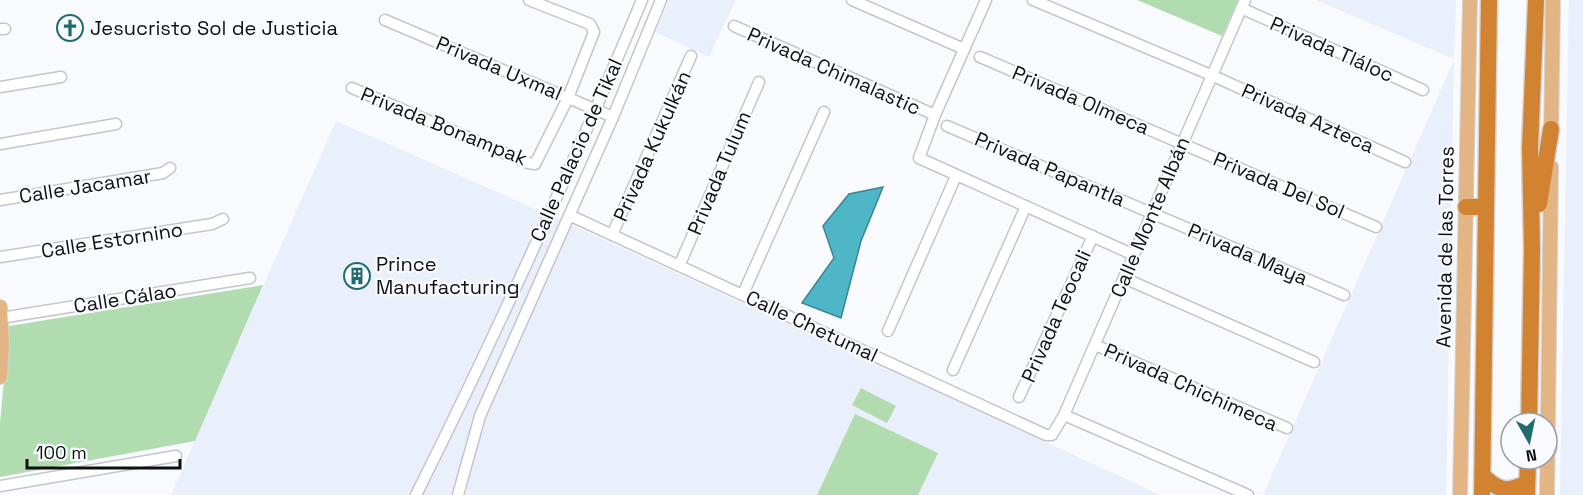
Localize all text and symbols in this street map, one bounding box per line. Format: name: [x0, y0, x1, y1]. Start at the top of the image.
street label: Privada Tláloc: [1266, 10, 1398, 88]
church icon: Jesucristo Sol de Justicia: [55, 13, 85, 43]
place label: Jesucristo Sol de Justicia: [90, 15, 338, 41]
street label: Privada Chimalastic: [743, 21, 925, 121]
street label: Privada Uxmal: [432, 30, 566, 106]
street label: Calle Palacio de Tikal: [524, 54, 628, 246]
street label: Privada Olmeca: [1009, 59, 1153, 141]
street label: Privada Kukulkán: [607, 67, 697, 225]
street label: Privada Azteca: [1238, 77, 1378, 159]
street label: Privada Bonampak: [357, 81, 531, 171]
street label: Privada Tulum: [681, 107, 757, 239]
street label: Privada Papantla: [971, 126, 1129, 212]
street label: Calle Monte Albán: [1104, 133, 1196, 301]
street label: Privada Del Sol: [1209, 146, 1349, 224]
street label: Avenida de las Torres: [1430, 146, 1460, 348]
street label: Calle Jacamar: [17, 163, 153, 209]
street label: Calle Estornino: [39, 216, 185, 264]
street label: Privada Maya: [1184, 217, 1312, 291]
street label: Privada Teocali: [1015, 246, 1097, 386]
place label: Prince Manufacturing: [376, 251, 520, 300]
building icon: Prince Manufacturing: [342, 261, 372, 291]
street label: Calle Cálao: [72, 277, 178, 319]
street label: Calle Chetumal: [742, 284, 882, 368]
street label: Privada Chichimeca: [1100, 337, 1282, 437]
north arrow: [1499, 411, 1559, 471]
scale bar: [27, 432, 180, 470]
text: 100 m: [36, 441, 87, 464]
text: N: [1524, 444, 1538, 467]

